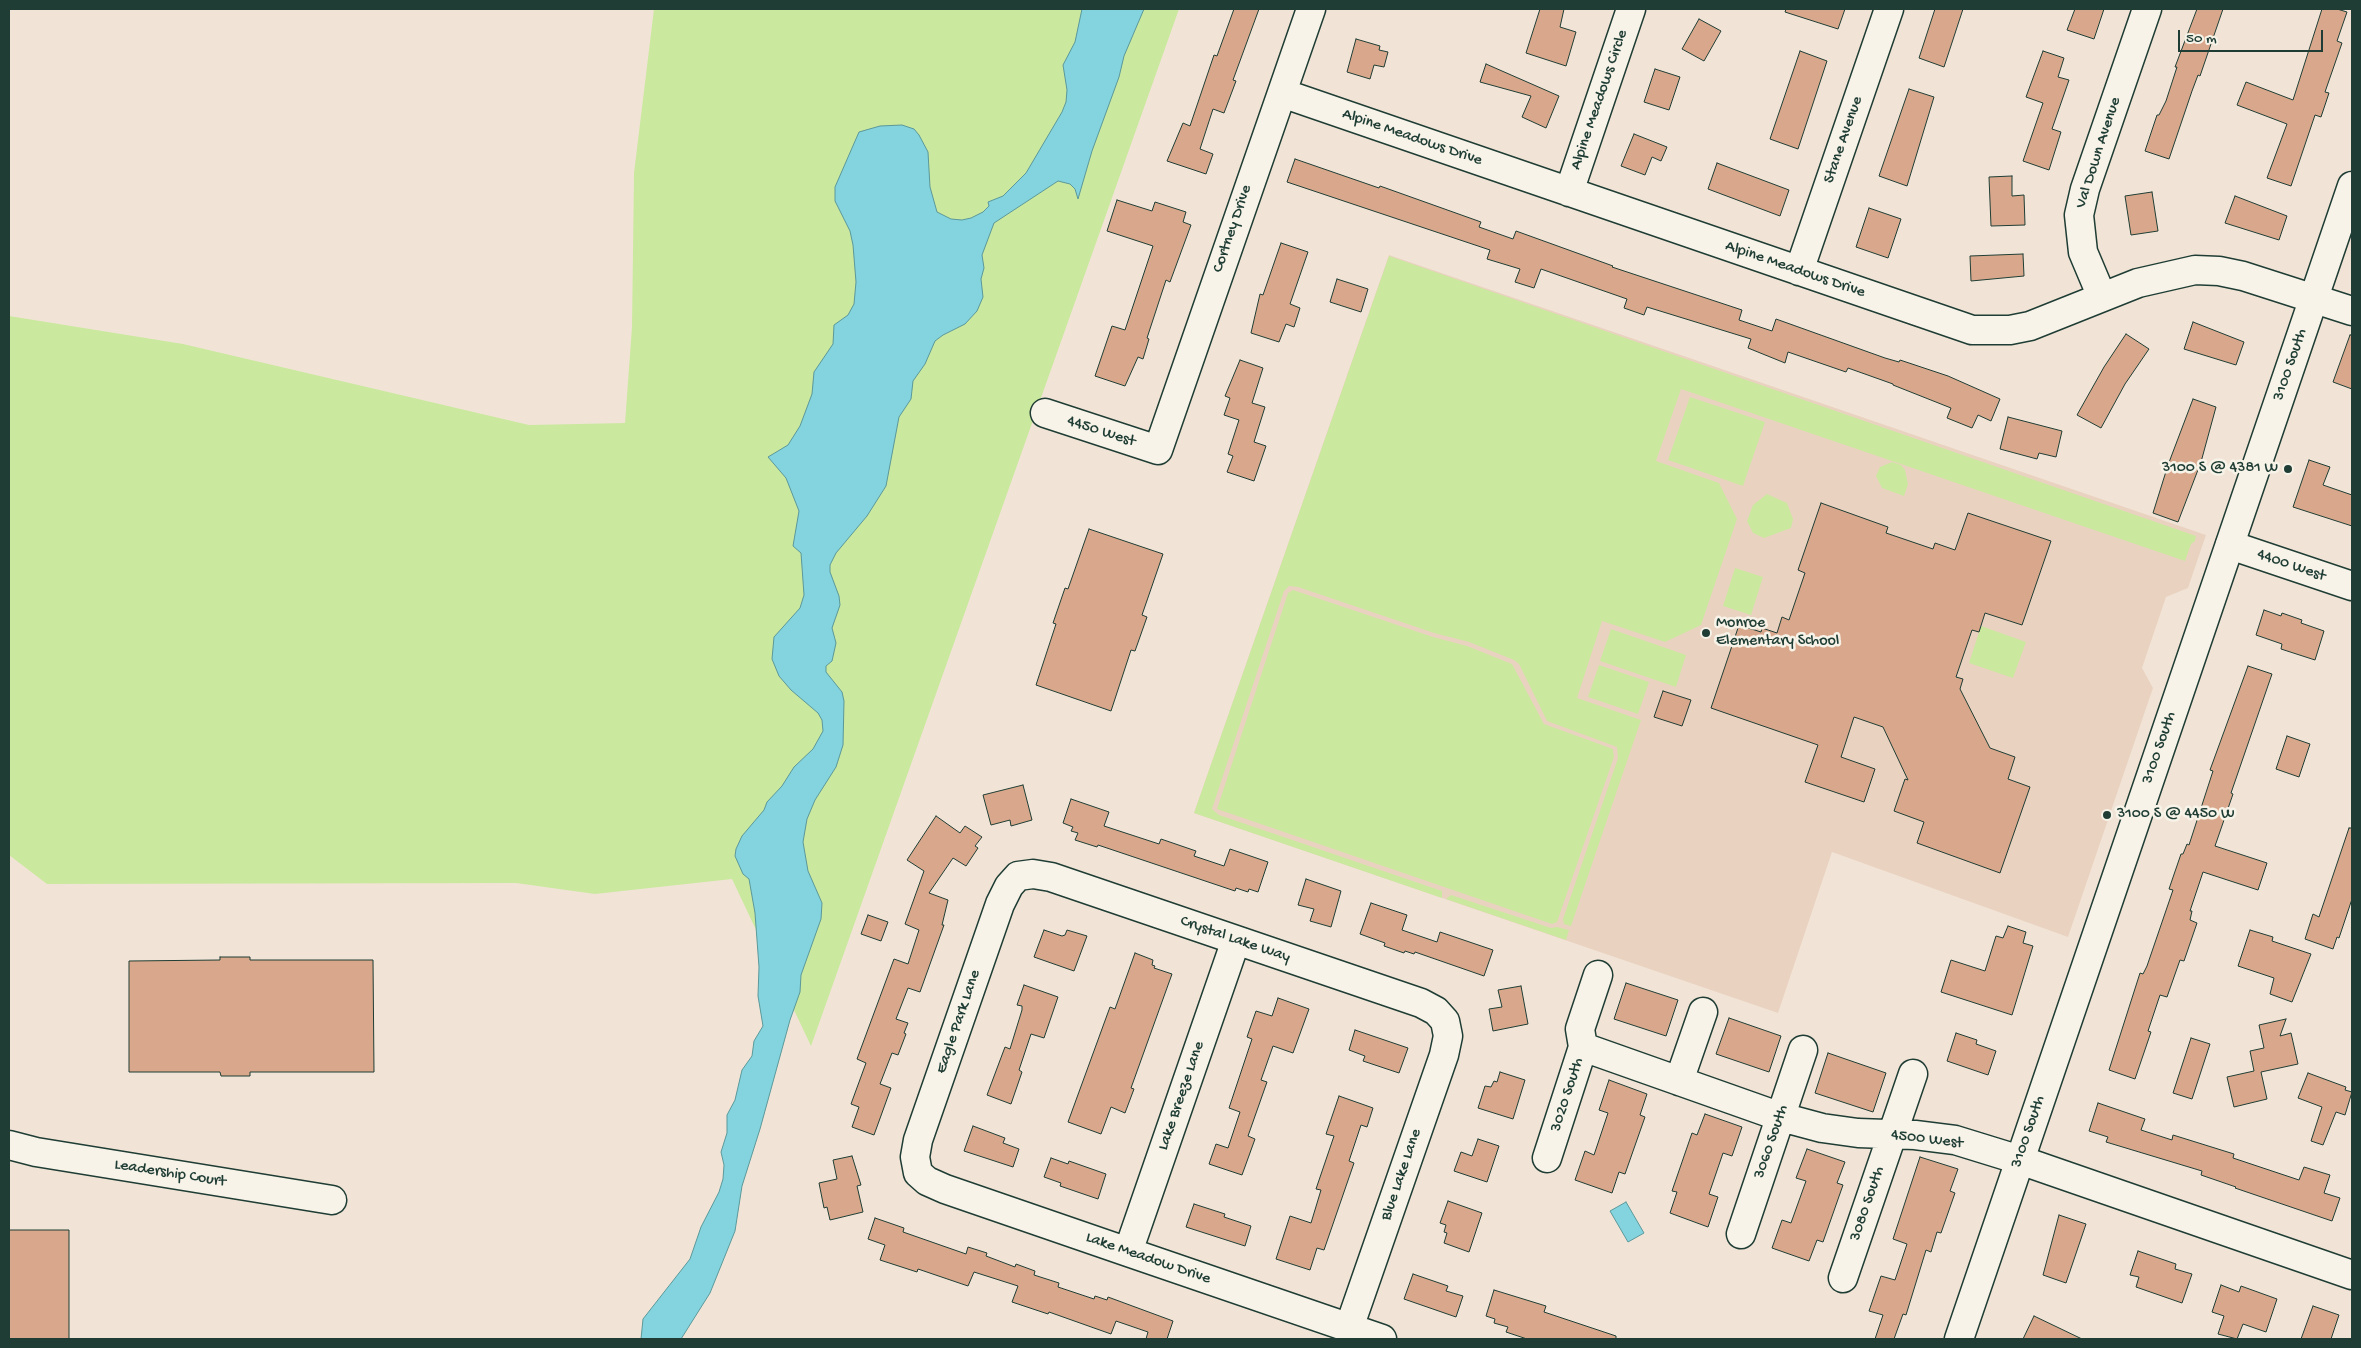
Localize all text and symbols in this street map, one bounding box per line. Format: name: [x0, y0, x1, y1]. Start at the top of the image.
scale bar: [2181, 20, 2326, 52]
street label: Alpine Meadows Circle: [1567, 27, 1633, 173]
text: 50 m: [2186, 30, 2217, 48]
street label: Stane Avenue: [1820, 94, 1868, 186]
street label: Val Down Avenue: [2072, 95, 2126, 211]
street label: Alpine Meadows Drive: [1339, 105, 1485, 171]
street label: Cortney Drive: [1209, 183, 1257, 275]
street label: Alpine Meadows Drive: [1722, 237, 1868, 303]
street label: 3100 South: [2270, 326, 2312, 404]
street label: 4450 West: [1064, 412, 1138, 452]
place label: 3100 S @ 4381 W: [2162, 459, 2278, 479]
marker: 3100 S @ 4381 W: [2282, 463, 2294, 475]
street label: 4400 West: [2254, 545, 2328, 587]
place label: Monroe Elementary School: [1716, 614, 1839, 652]
marker: Monroe Elementary School: [1700, 627, 1712, 639]
street label: 3100 South: [2139, 709, 2181, 787]
place label: 3100 S @ 4450 W: [2117, 805, 2235, 825]
marker: 3100 S @ 4450 W: [2101, 809, 2113, 821]
street label: Crystal Lake Way: [1177, 912, 1293, 968]
street label: Eagle Park Lane: [932, 968, 986, 1076]
street label: Lake Breeze Lane: [1154, 1039, 1210, 1153]
street label: 3020 South: [1547, 1056, 1589, 1134]
street label: 3100 South: [2008, 1093, 2050, 1171]
street label: 3060 South: [1750, 1103, 1794, 1181]
street label: 4500 West: [1890, 1126, 1964, 1154]
street label: Blue Lake Lane: [1377, 1127, 1427, 1223]
street label: Leadership Court: [113, 1156, 227, 1192]
street label: 3080 South: [1846, 1164, 1890, 1244]
street label: Lake Meadow Drive: [1083, 1229, 1213, 1289]

